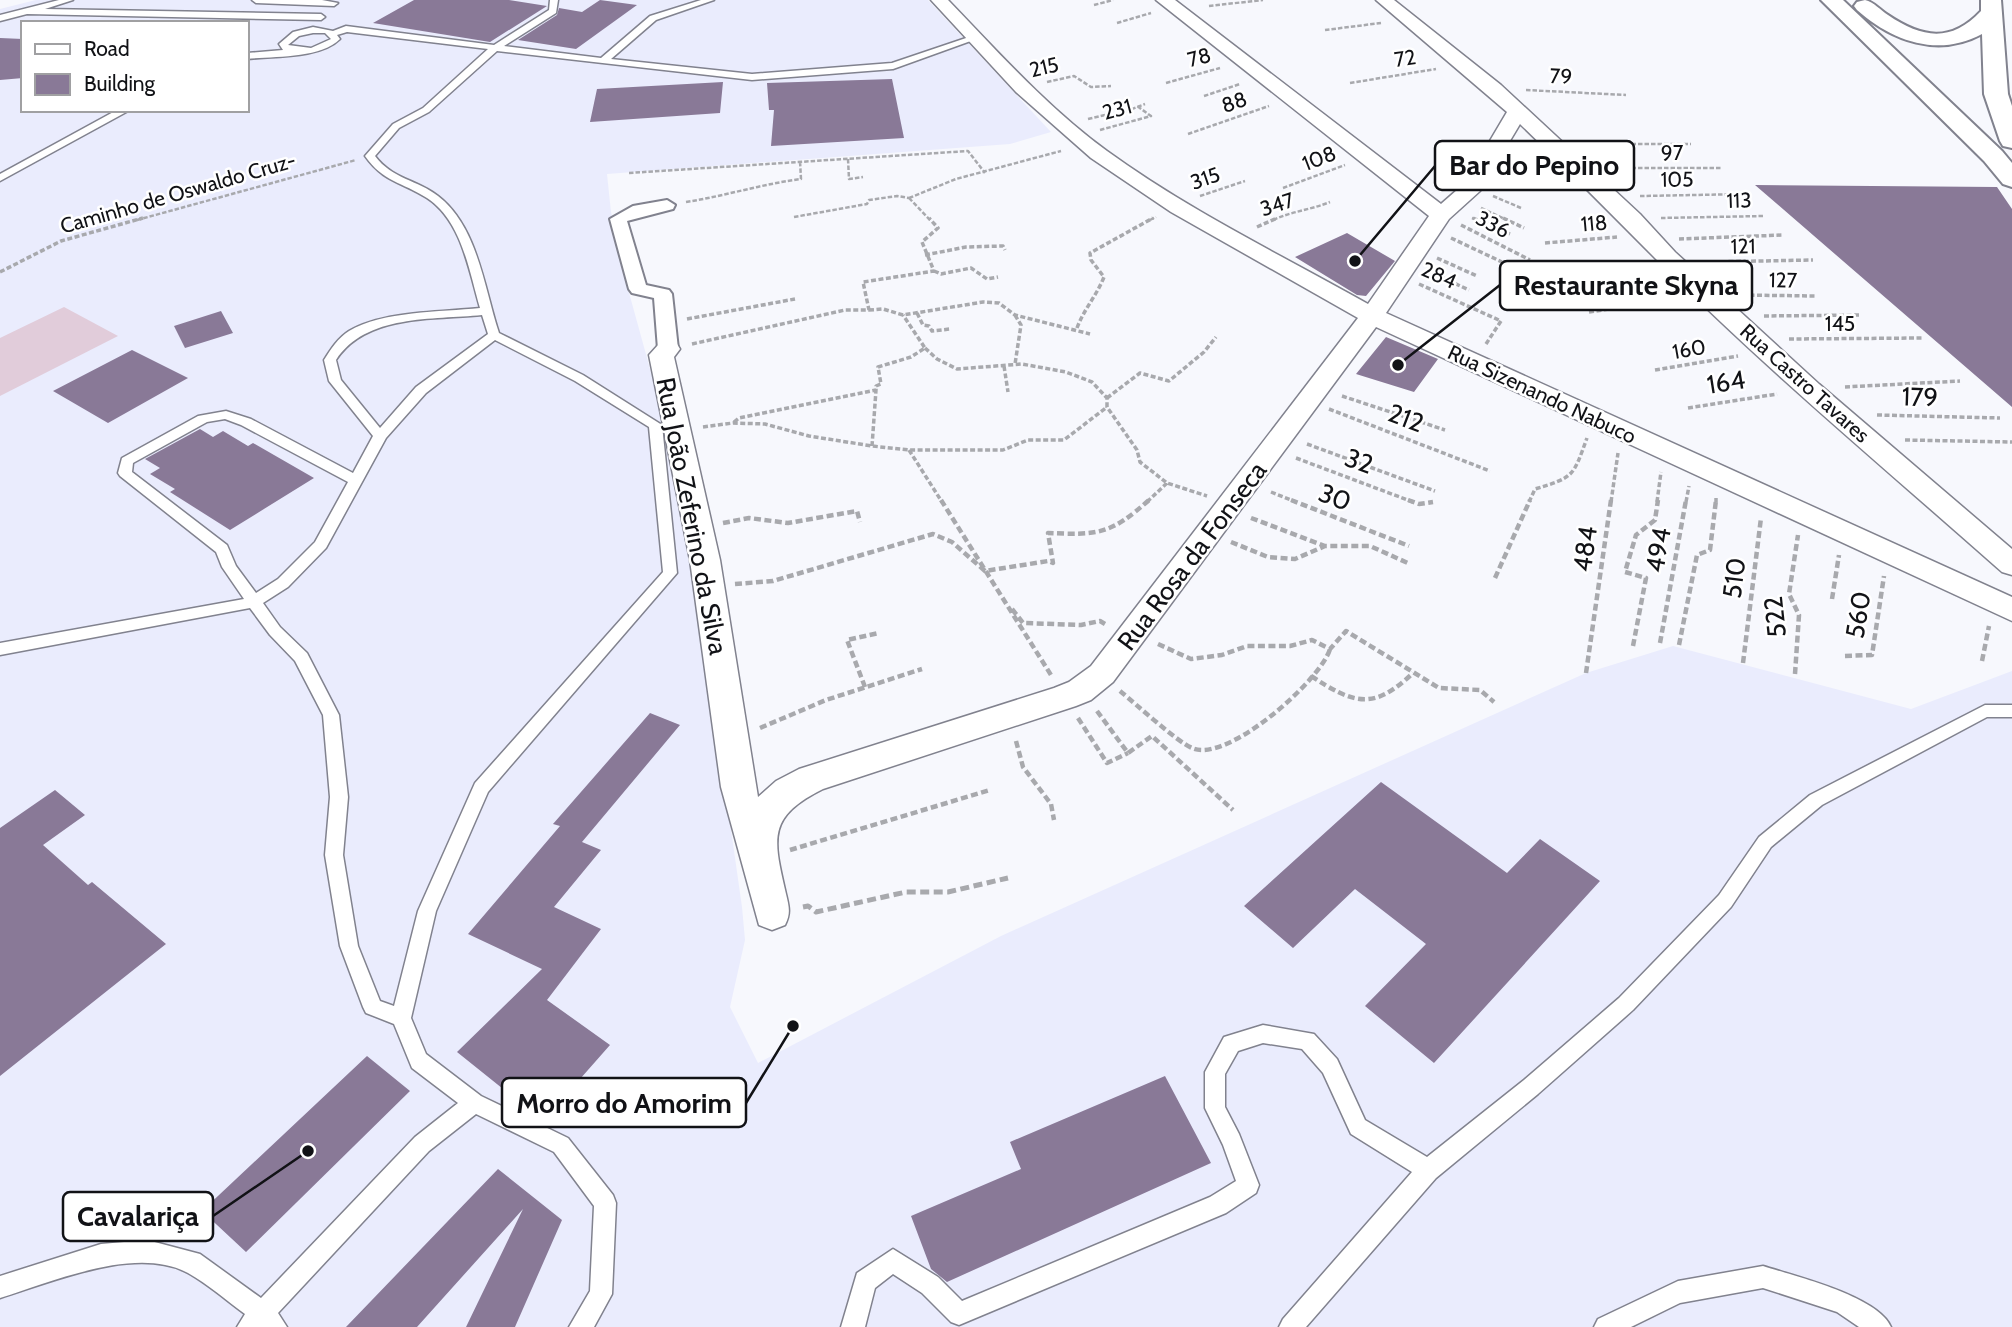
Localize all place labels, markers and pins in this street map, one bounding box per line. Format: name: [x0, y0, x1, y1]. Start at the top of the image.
callout: Bar do Pepino: [1435, 141, 1634, 190]
callout: Restaurante Skyna: [1500, 261, 1752, 310]
callout: Morro do Amorim: [502, 1078, 746, 1127]
callout: Cavalariça: [63, 1192, 213, 1241]

